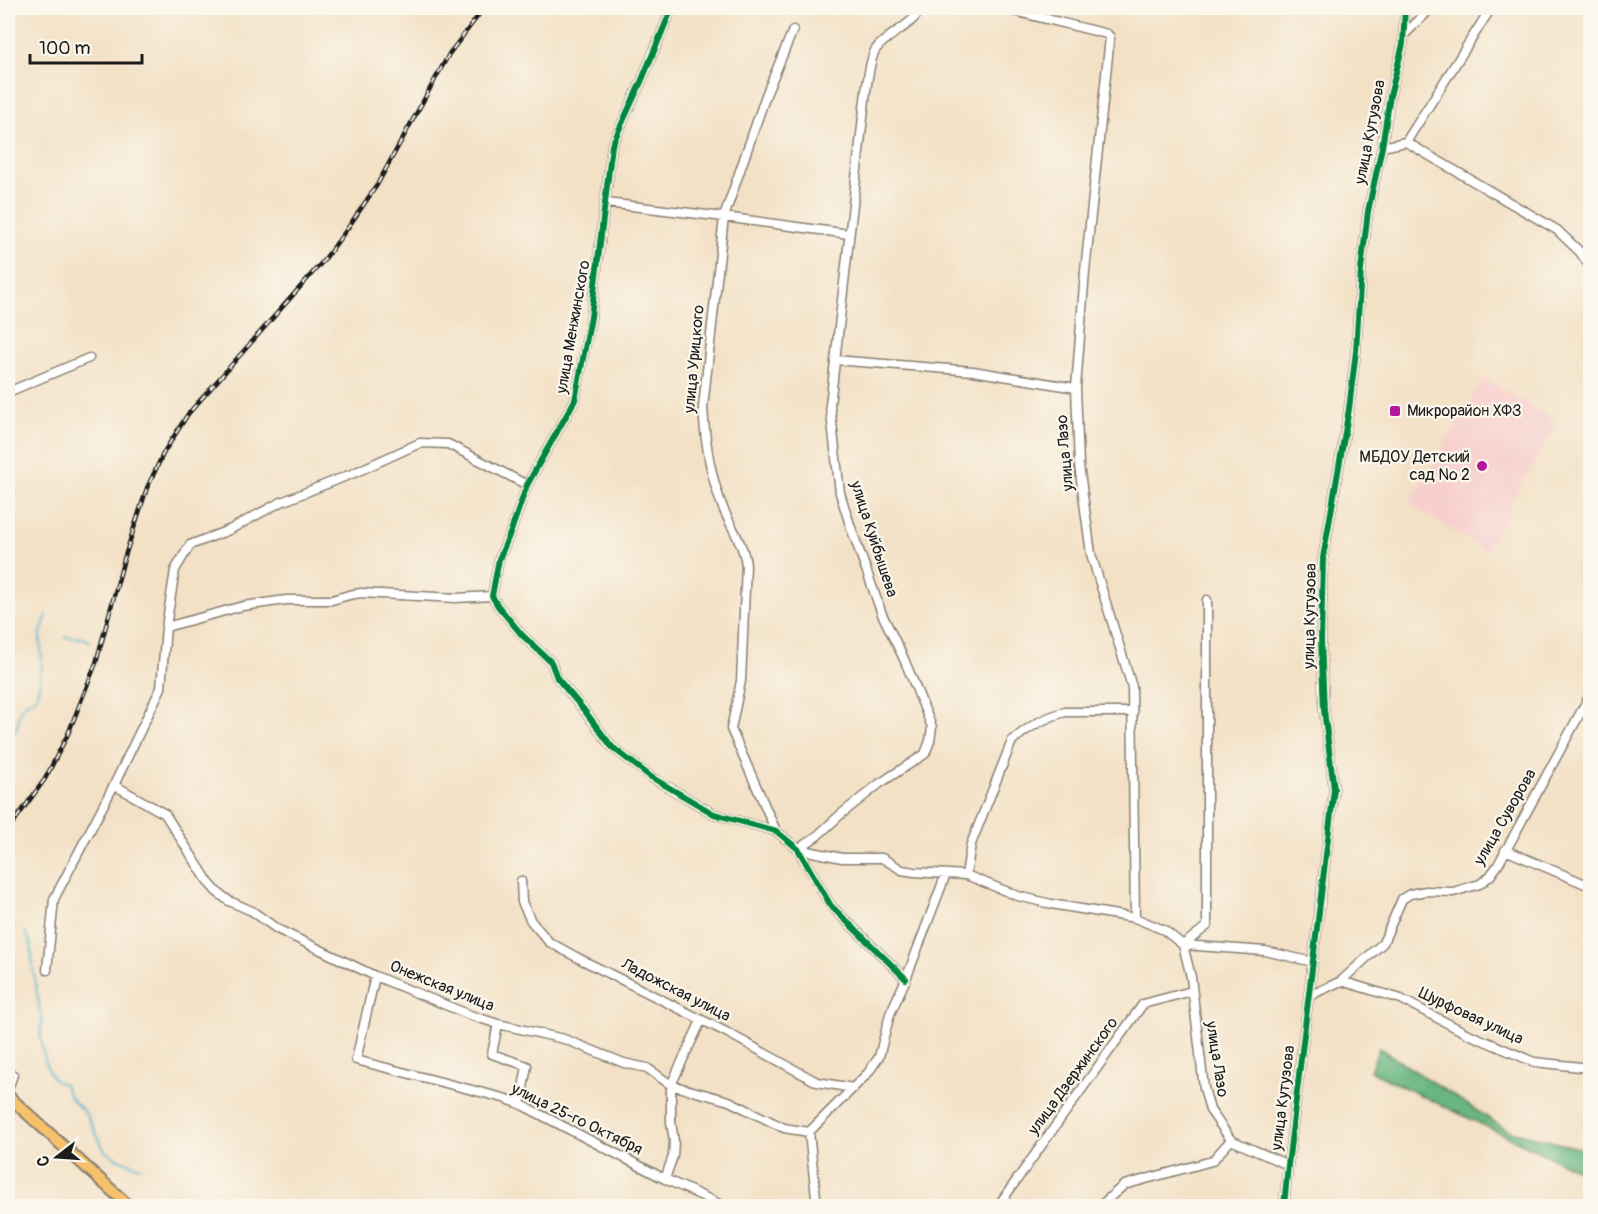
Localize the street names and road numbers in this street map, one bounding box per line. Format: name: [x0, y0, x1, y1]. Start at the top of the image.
street label: улица Кутузова: [1350, 78, 1390, 187]
street label: улица Менжинского: [551, 258, 595, 396]
street label: улица Урицкого: [679, 304, 709, 415]
street label: улица Лазо: [1052, 414, 1078, 493]
street label: улица Куйбышева: [845, 477, 902, 600]
street label: улица Кутузова: [1299, 563, 1321, 670]
street label: улица Суворова: [1469, 765, 1541, 870]
street label: Ладожская улица: [617, 953, 734, 1026]
street label: Онежская улица: [387, 956, 497, 1016]
street label: Шурфовая улица: [1415, 983, 1527, 1049]
street label: улица Дзержинского: [1023, 1013, 1123, 1139]
street label: улица Лазо: [1201, 1019, 1233, 1099]
street label: улица Кутузова: [1267, 1044, 1299, 1153]
street label: улица 25-го Октября: [507, 1078, 646, 1159]

